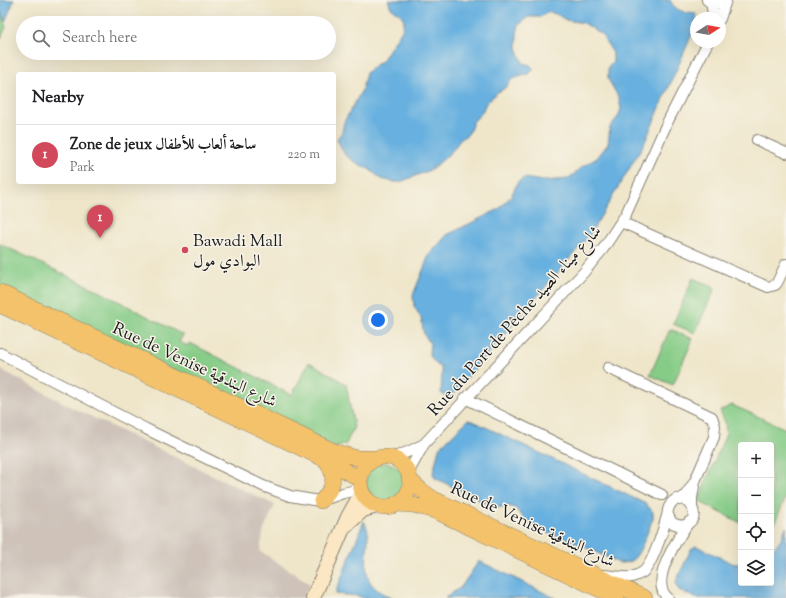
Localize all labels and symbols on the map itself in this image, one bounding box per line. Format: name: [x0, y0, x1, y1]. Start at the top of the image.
north arrow: [690, 12, 726, 48]
pin: 1: [87, 205, 113, 238]
street label: Rue du Port de Pêche شارع ميناء الصيد: [423, 221, 608, 422]
place label: Bawadi Mall البوادي مول: [193, 230, 283, 274]
marker: Bawadi Mall البوادي مول: [180, 245, 190, 255]
your location: [368, 310, 388, 330]
street label: Rue de Venise شارع البندقية: [108, 317, 280, 414]
street label: Rue de Venise شارع البندقية: [446, 477, 618, 574]

